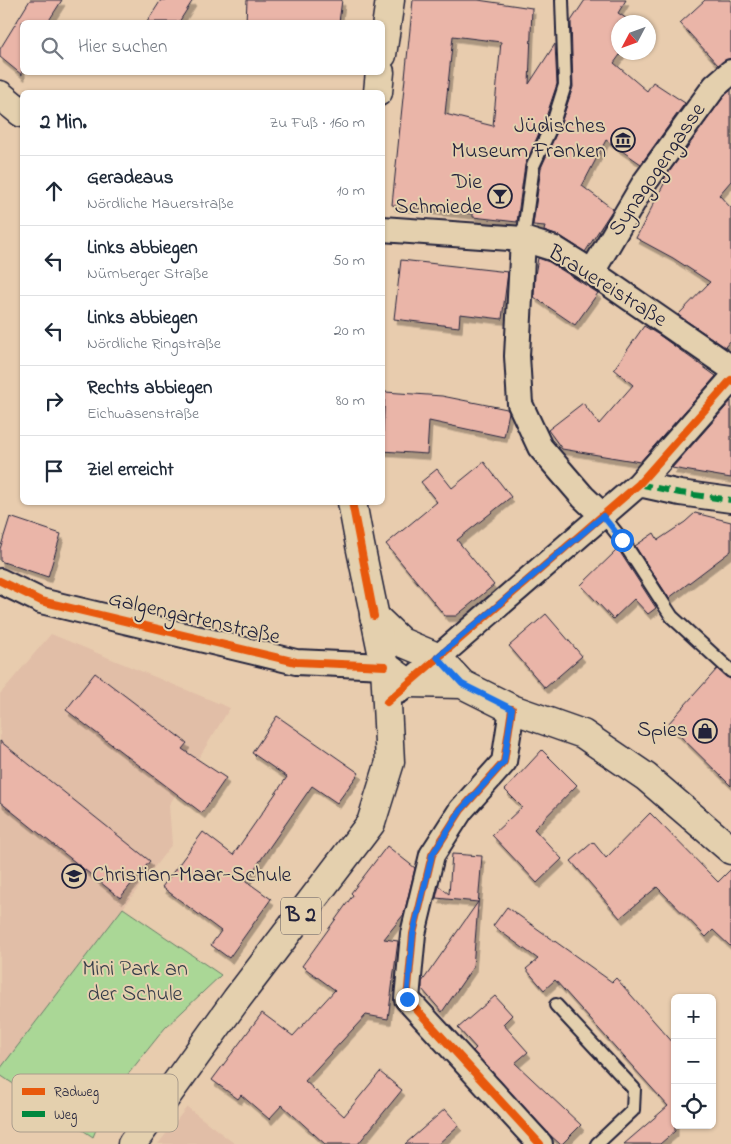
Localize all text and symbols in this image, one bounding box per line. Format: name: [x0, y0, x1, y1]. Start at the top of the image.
north arrow: [611, 15, 656, 60]
search box: [20, 20, 385, 75]
icon: search: [38, 34, 66, 62]
text: Hier suchen: [78, 34, 167, 61]
street label: Synagogengasse: [601, 97, 716, 244]
text: 2 Min.: [40, 108, 87, 138]
text: Zu Fuß · 160 m: [269, 111, 365, 135]
place label: Jüdisches Museum Franken: [452, 111, 606, 168]
museum icon: Jüdisches Museum Franken: [610, 127, 636, 153]
text: Geradeaus: [87, 165, 174, 192]
place label: Die Schmiede: [395, 167, 482, 224]
icon: ahead: [40, 177, 68, 205]
text: 10 m: [337, 179, 365, 203]
bar icon: Die Schmiede: [487, 183, 513, 209]
text: Nördliche Mauerstraße: [87, 192, 234, 216]
text: Links abbiegen: [87, 235, 198, 262]
street label: Brauereistraße: [540, 237, 673, 336]
icon: left: [40, 247, 68, 275]
text: 50 m: [333, 249, 365, 273]
text: Nürnberger Straße: [87, 262, 208, 286]
text: Links abbiegen: [87, 305, 198, 332]
icon: left: [40, 317, 68, 345]
text: 20 m: [334, 319, 365, 343]
text: Nördliche Ringstraße: [87, 332, 221, 356]
text: Rechts abbiegen: [87, 375, 212, 402]
icon: right: [40, 387, 68, 415]
text: 80 m: [336, 389, 365, 413]
text: Eichwasenstraße: [87, 402, 199, 426]
icon: arrive: [40, 457, 68, 485]
text: Ziel erreicht: [87, 457, 174, 484]
route start: [611, 529, 634, 552]
street label: Galgengartenstraße: [105, 584, 283, 655]
place label: Spies: [637, 715, 688, 747]
shop icon: Spies: [692, 718, 718, 744]
place label: Christian-Maar-Schule: [92, 860, 292, 892]
school or university icon: Christian-Maar-Schule: [61, 863, 87, 889]
road number: B 2: [281, 898, 321, 934]
park label: Mini Park an der Schule: [82, 954, 188, 1011]
route end: [396, 988, 419, 1011]
map controls: [671, 994, 716, 1129]
button: +: [671, 994, 716, 1039]
button: −: [671, 1039, 716, 1084]
legend: [12, 1074, 178, 1132]
text: Radweg: [54, 1082, 99, 1104]
button: locate: [671, 1084, 716, 1129]
text: Weg: [54, 1105, 77, 1127]

